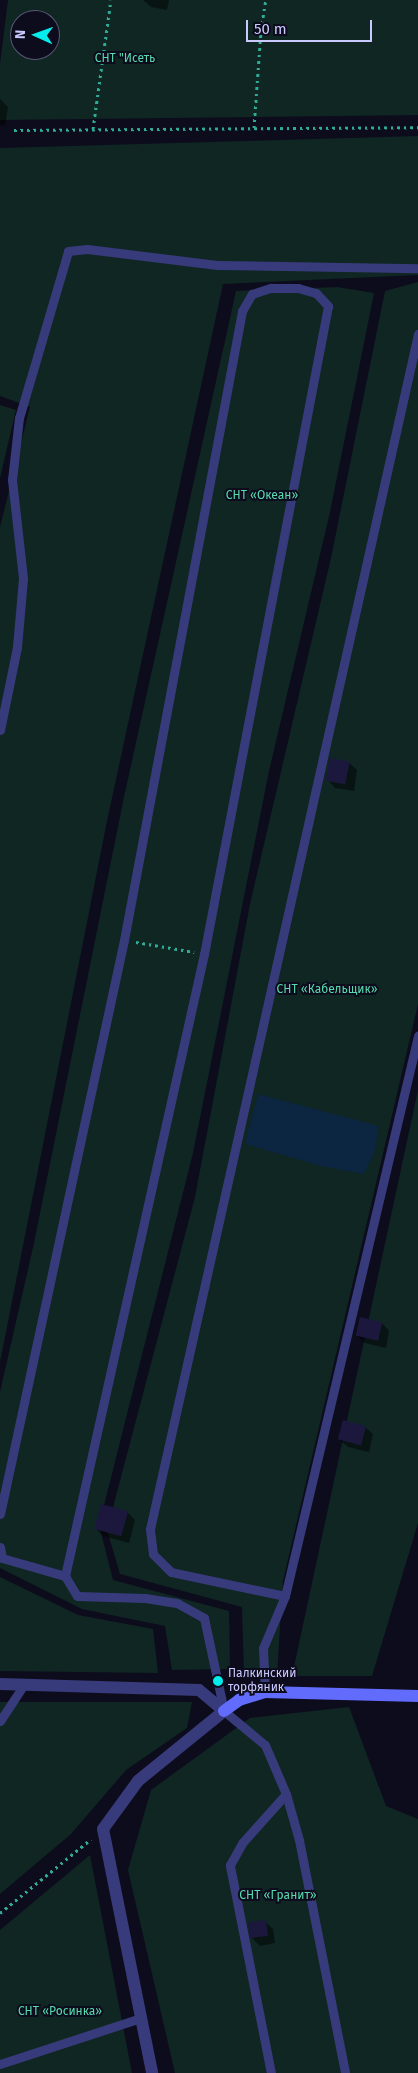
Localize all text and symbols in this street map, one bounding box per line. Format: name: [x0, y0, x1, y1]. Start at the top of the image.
north arrow: [10, 10, 60, 60]
scale bar: [248, 10, 374, 42]
text: 50 m: [254, 20, 287, 38]
text: N: [12, 30, 29, 39]
park label: СНТ "Исеть: [95, 52, 155, 66]
park label: СНТ «Океан»: [226, 489, 298, 503]
park label: СНТ «Кабельщик»: [277, 983, 377, 997]
place label: Палкинский торфяник: [228, 1667, 296, 1695]
marker: Палкинский торфяник: [212, 1675, 224, 1687]
park label: СНТ «Гранит»: [239, 1889, 317, 1903]
park label: СНТ «Росинка»: [18, 2005, 102, 2019]

